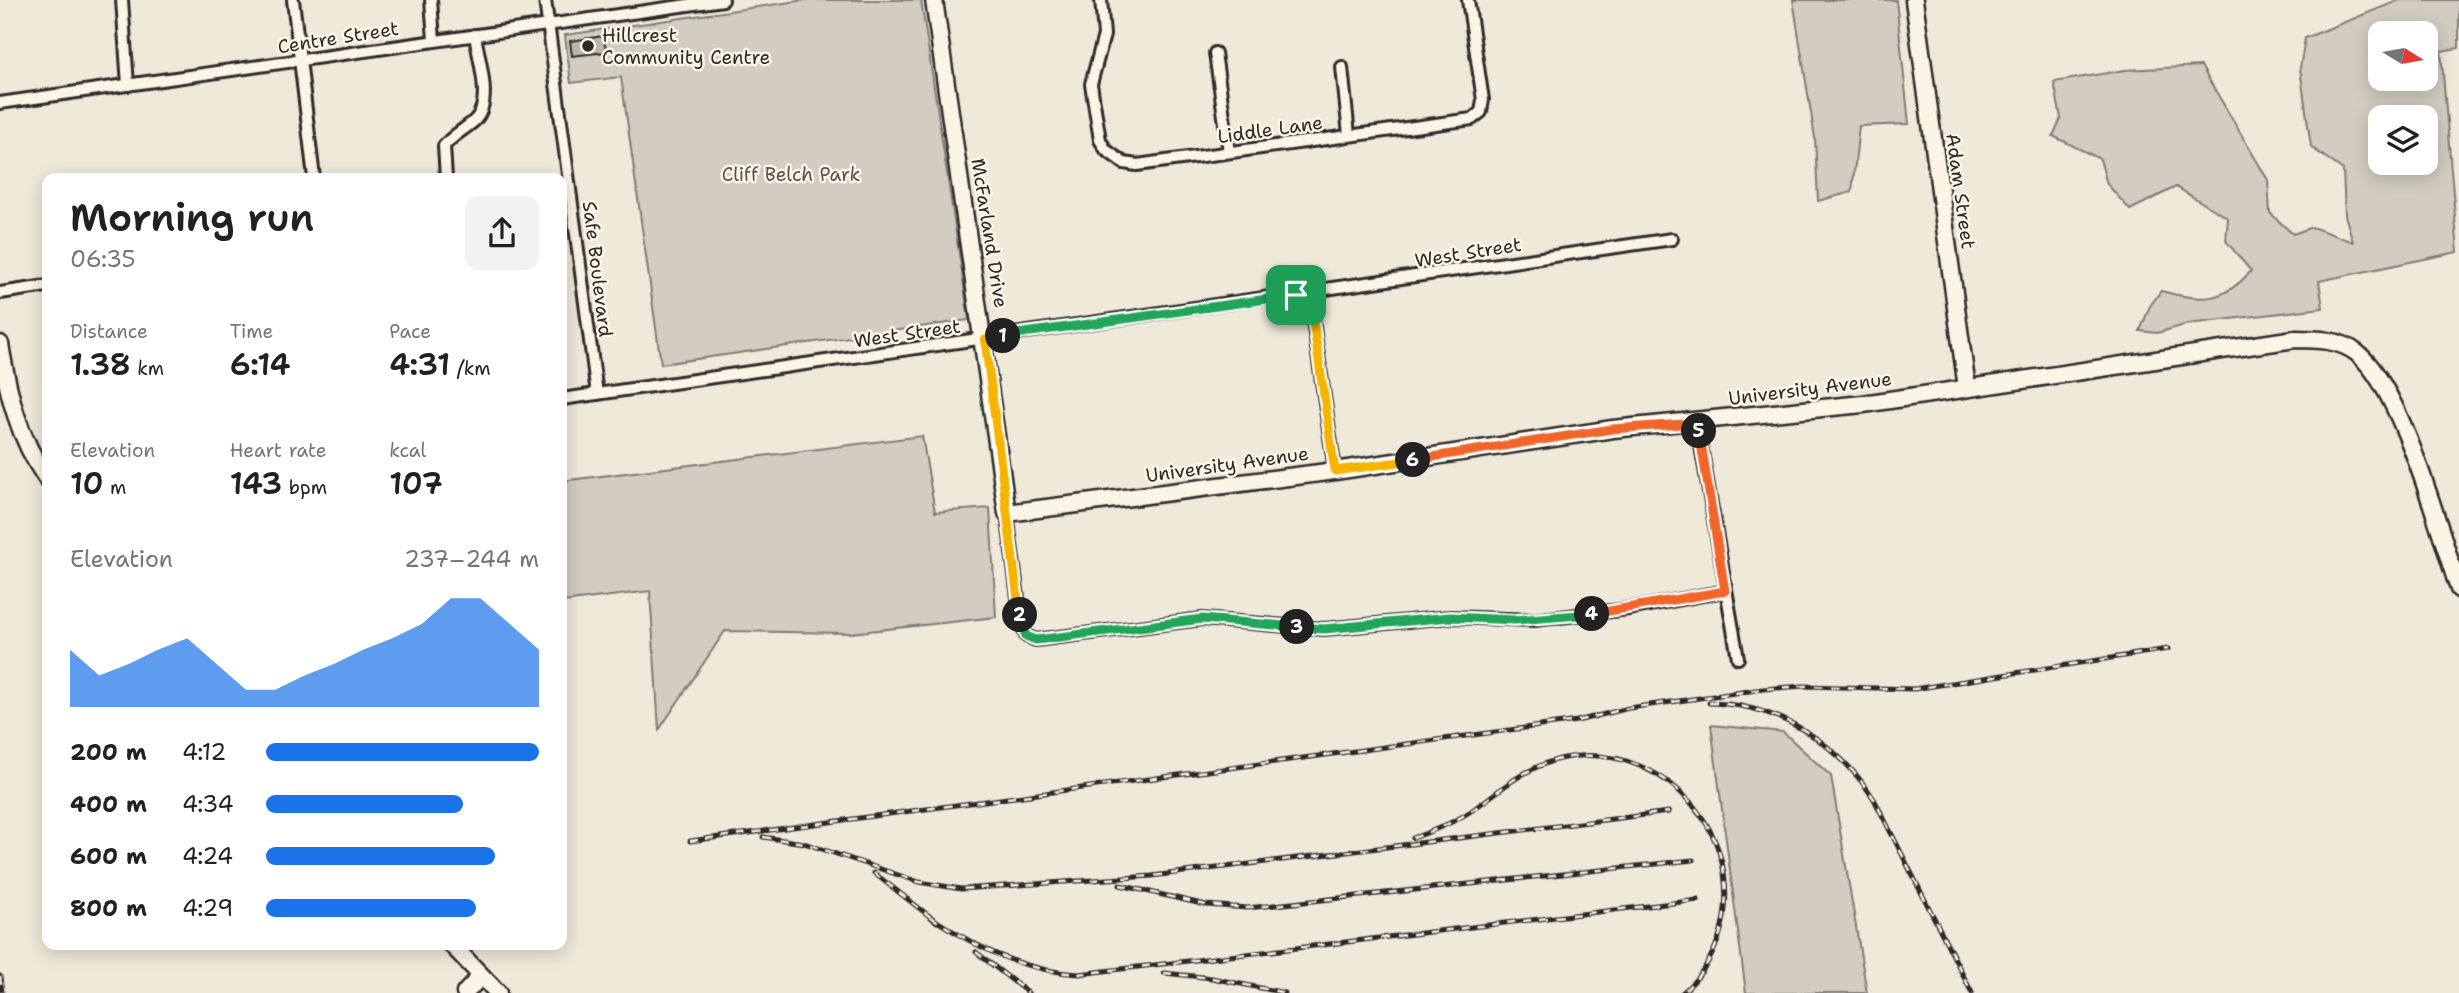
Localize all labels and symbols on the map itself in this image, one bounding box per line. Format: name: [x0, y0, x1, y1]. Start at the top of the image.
street label: Centre Street: [276, 16, 400, 59]
north arrow: [2368, 21, 2438, 91]
place label: Hillcrest Community Centre: [602, 23, 770, 70]
marker: Hillcrest Community Centre: [580, 38, 596, 54]
street label: Liddle Lane: [1216, 110, 1324, 149]
street label: Adam Street: [1940, 132, 1981, 250]
street label: McFarland Drive: [965, 157, 1014, 310]
park label: Cliff Belch Park: [722, 162, 860, 187]
street label: Safe Boulevard: [577, 200, 618, 338]
street label: West Street: [1413, 232, 1523, 273]
pin: [1266, 265, 1326, 325]
street label: West Street: [852, 314, 962, 353]
pin: 1: [986, 318, 1020, 354]
street label: University Avenue: [1727, 366, 1893, 411]
pin: 5: [1682, 414, 1716, 448]
street label: University Avenue: [1144, 441, 1310, 488]
pin: 6: [1396, 442, 1430, 477]
pin: 4: [1574, 596, 1610, 632]
pin: 2: [1002, 598, 1038, 632]
pin: 3: [1280, 610, 1314, 644]

